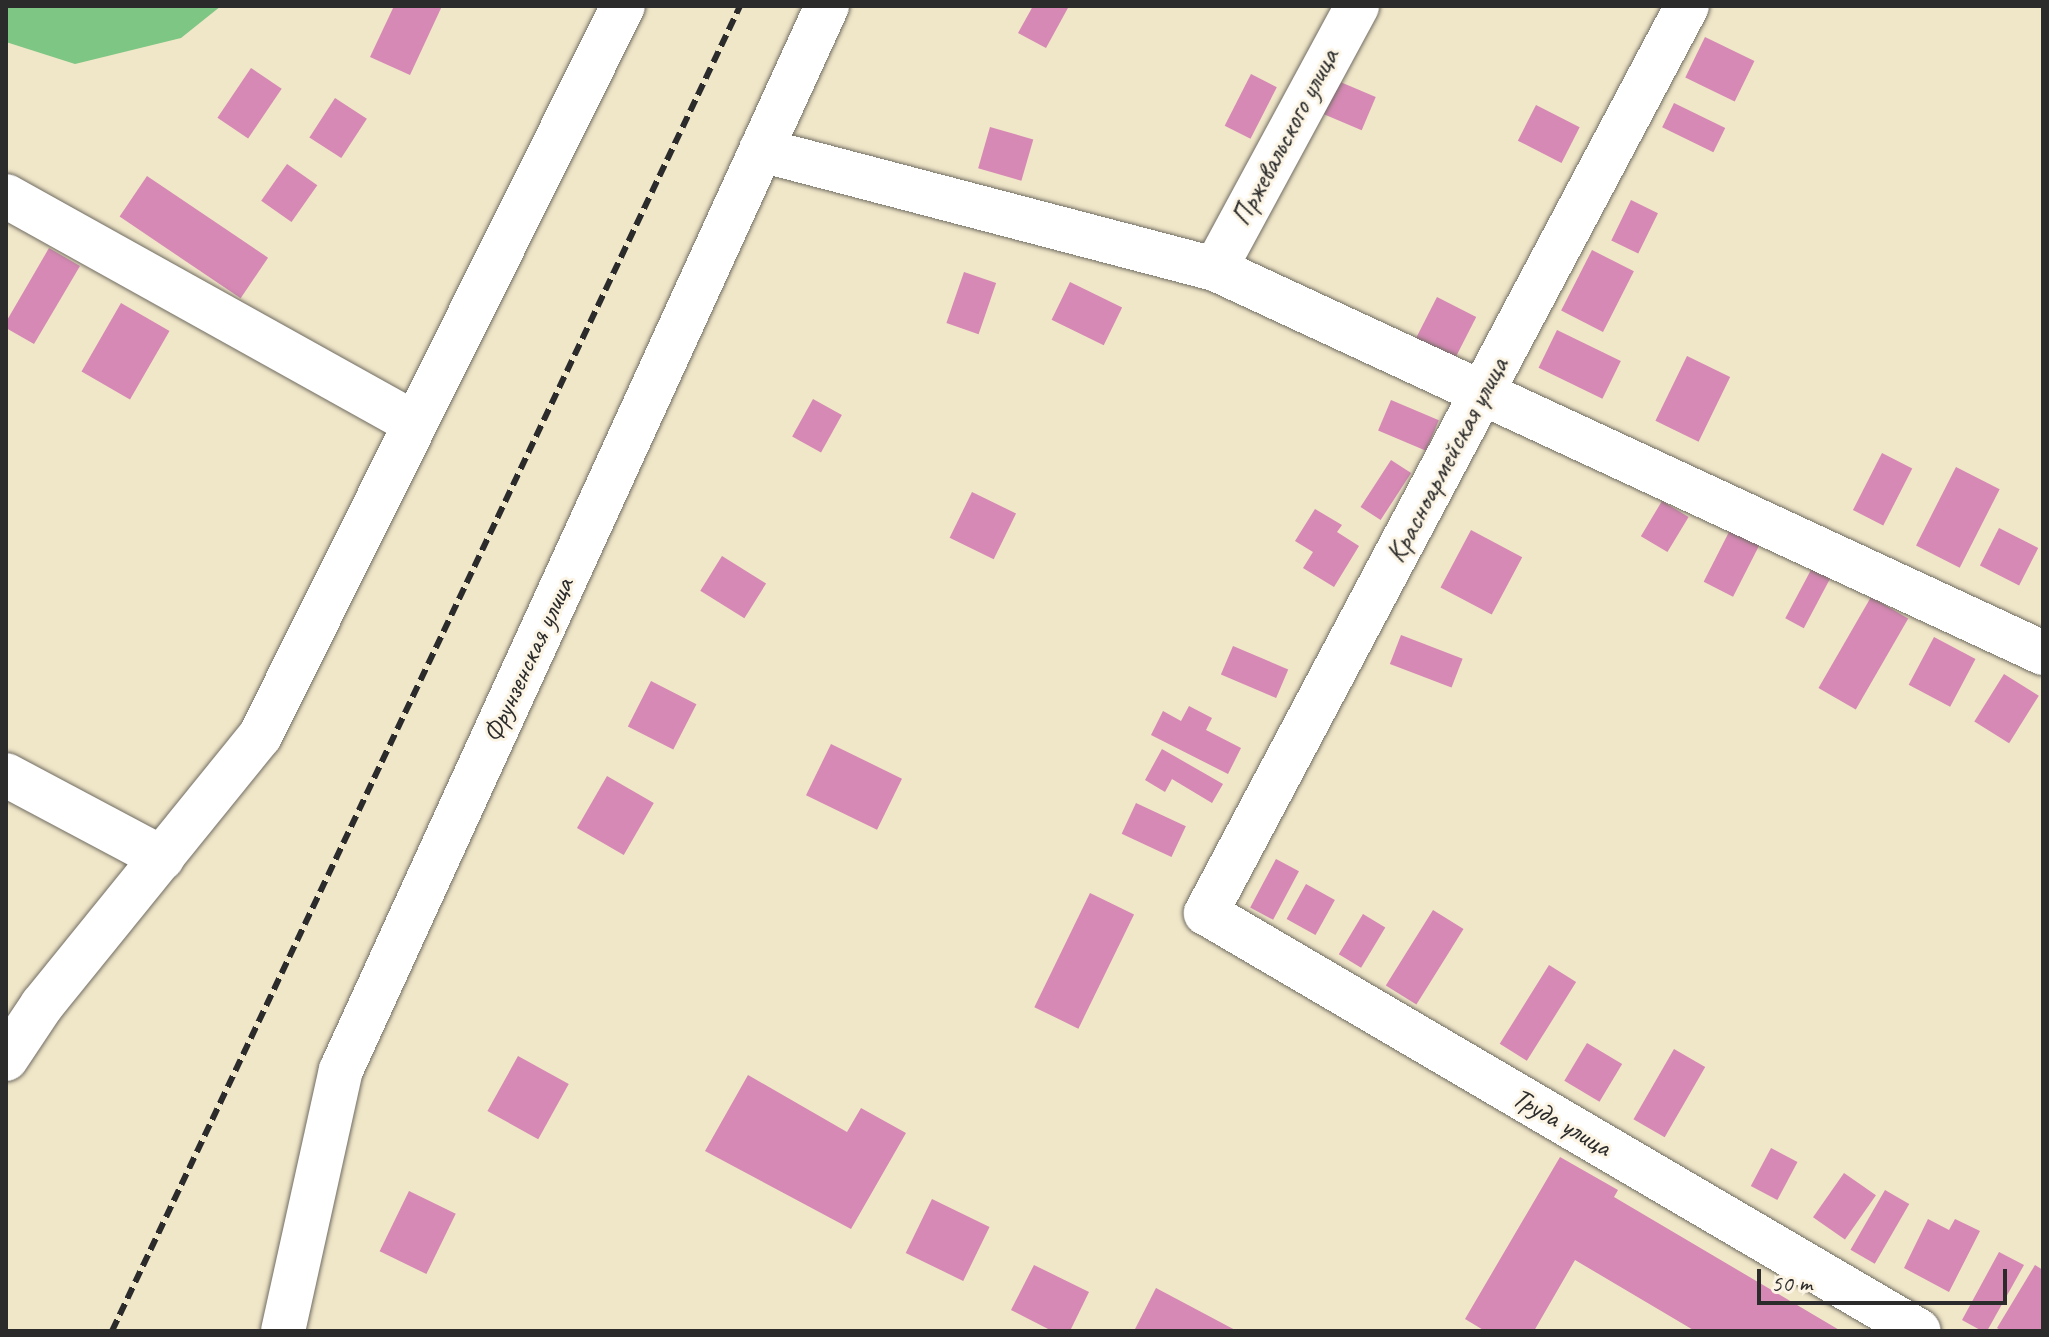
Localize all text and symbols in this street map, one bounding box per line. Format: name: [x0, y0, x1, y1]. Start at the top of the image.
street label: Пржевальского улица: [1224, 42, 1346, 232]
street label: Красноармейская улица: [1378, 351, 1516, 569]
street label: Фрунзенская улица: [475, 572, 581, 748]
street label: Труда улица: [1506, 1080, 1618, 1164]
scale bar: [1761, 1253, 2011, 1303]
text: 50 m: [1771, 1268, 1812, 1298]

